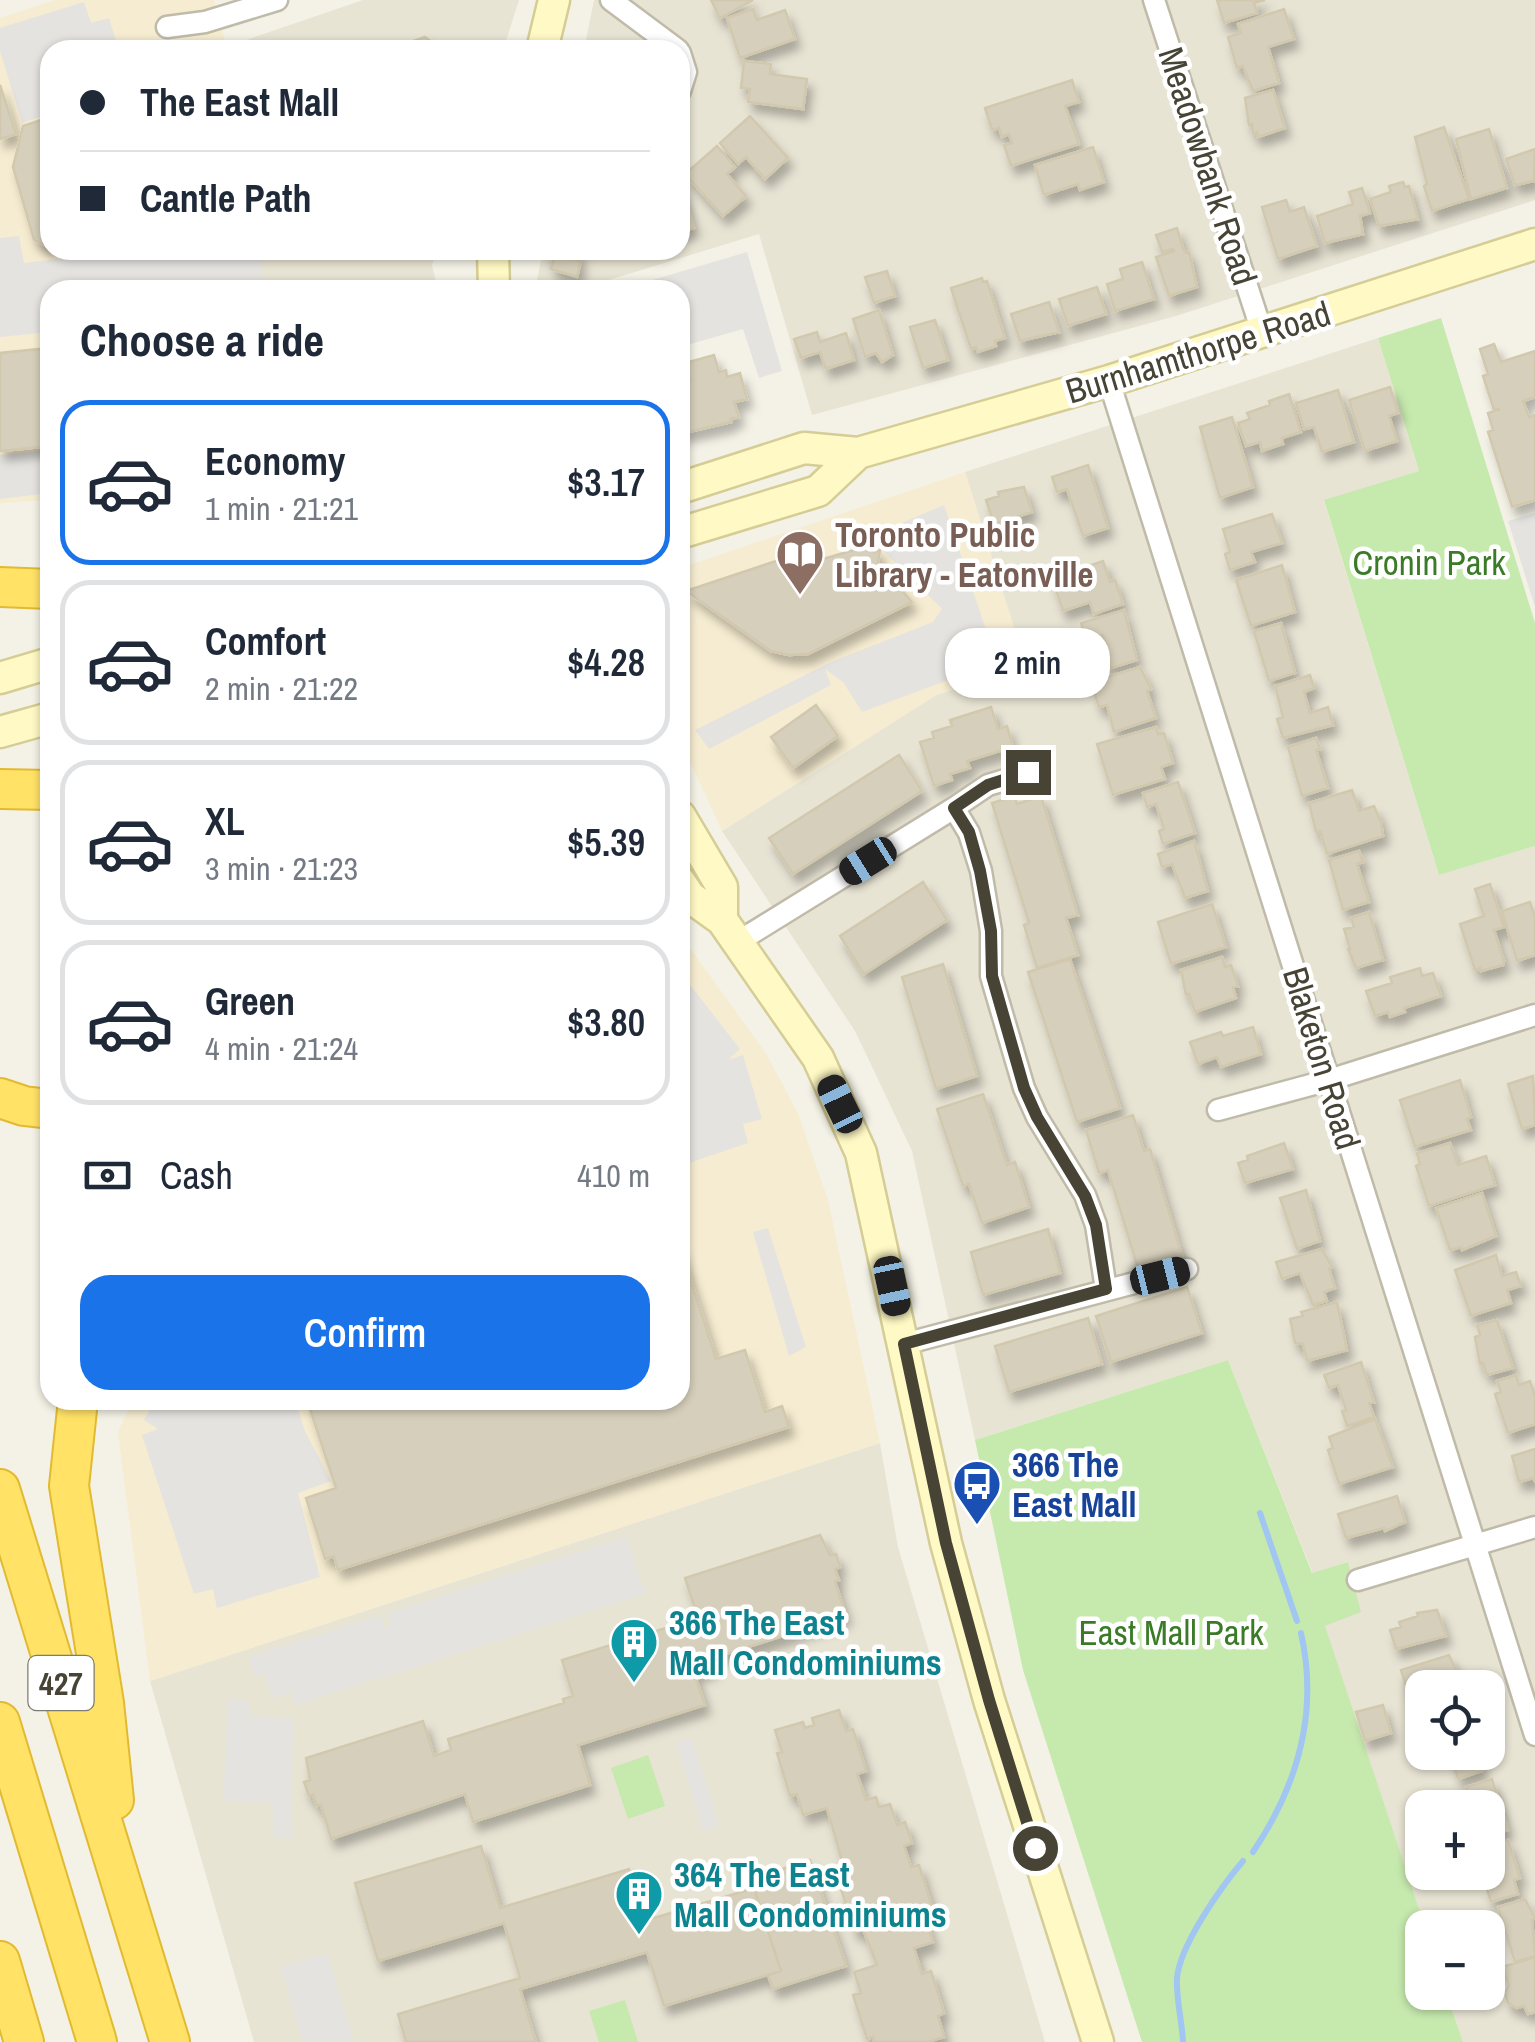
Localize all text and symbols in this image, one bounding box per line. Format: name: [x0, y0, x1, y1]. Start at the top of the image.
street label: Meadowbank Road: [1147, 41, 1269, 291]
text: The East Mall: [140, 77, 339, 128]
text: Cantle Path: [140, 173, 311, 224]
street label: Burnhamthorpe Road: [1060, 289, 1336, 415]
text: Choose a ride: [80, 309, 324, 370]
text: Economy: [205, 436, 345, 487]
icon: car: [85, 438, 175, 528]
text: $3.17: [567, 457, 645, 508]
text: 1 min · 21:21: [205, 487, 358, 530]
place label: Toronto Public Library - Eatonville: [835, 511, 1093, 598]
library icon: Toronto Public Library - Eatonville: [774, 528, 826, 596]
park label: Cronin Park: [1352, 539, 1506, 586]
text: Comfort: [205, 616, 326, 667]
icon: car: [85, 618, 175, 708]
callout: 2 min: [946, 627, 1110, 697]
text: $4.28: [567, 637, 645, 688]
text: 2 min: [994, 641, 1061, 684]
text: 2 min · 21:22: [205, 667, 358, 710]
route end: [1006, 750, 1051, 795]
text: XL: [205, 796, 245, 847]
icon: car: [85, 798, 175, 888]
text: $5.39: [567, 817, 645, 868]
car: [835, 832, 901, 890]
text: 3 min · 21:23: [205, 847, 358, 890]
street label: Blaketon Road: [1272, 961, 1372, 1155]
text: Green: [205, 976, 295, 1027]
icon: car: [85, 978, 175, 1068]
text: $3.80: [567, 997, 645, 1048]
text: 4 min · 21:24: [205, 1027, 358, 1070]
car: [813, 1070, 867, 1138]
icon: cash: [80, 1148, 135, 1203]
text: Cash: [160, 1150, 233, 1201]
text: 410 m: [577, 1154, 650, 1197]
car: [871, 1254, 913, 1318]
car: [1127, 1254, 1193, 1298]
button: Confirm: [80, 1275, 650, 1390]
place label: 366 The East Mall: [1012, 1441, 1136, 1528]
bus stop icon: 366 The East Mall: [951, 1458, 1003, 1526]
place label: 366 The East Mall Condominiums: [669, 1599, 942, 1686]
park label: East Mall Park: [1078, 1609, 1264, 1656]
building icon: 366 The East Mall Condominiums: [608, 1616, 660, 1684]
road number: 427: [28, 1656, 94, 1710]
map controls: [1405, 1670, 1505, 2010]
button: locate: [1405, 1670, 1505, 1770]
button: +: [1405, 1790, 1505, 1890]
route start: [1013, 1826, 1058, 1871]
place label: 364 The East Mall Condominiums: [674, 1851, 947, 1938]
building icon: 364 The East Mall Condominiums: [613, 1868, 665, 1936]
button: −: [1405, 1910, 1505, 2010]

